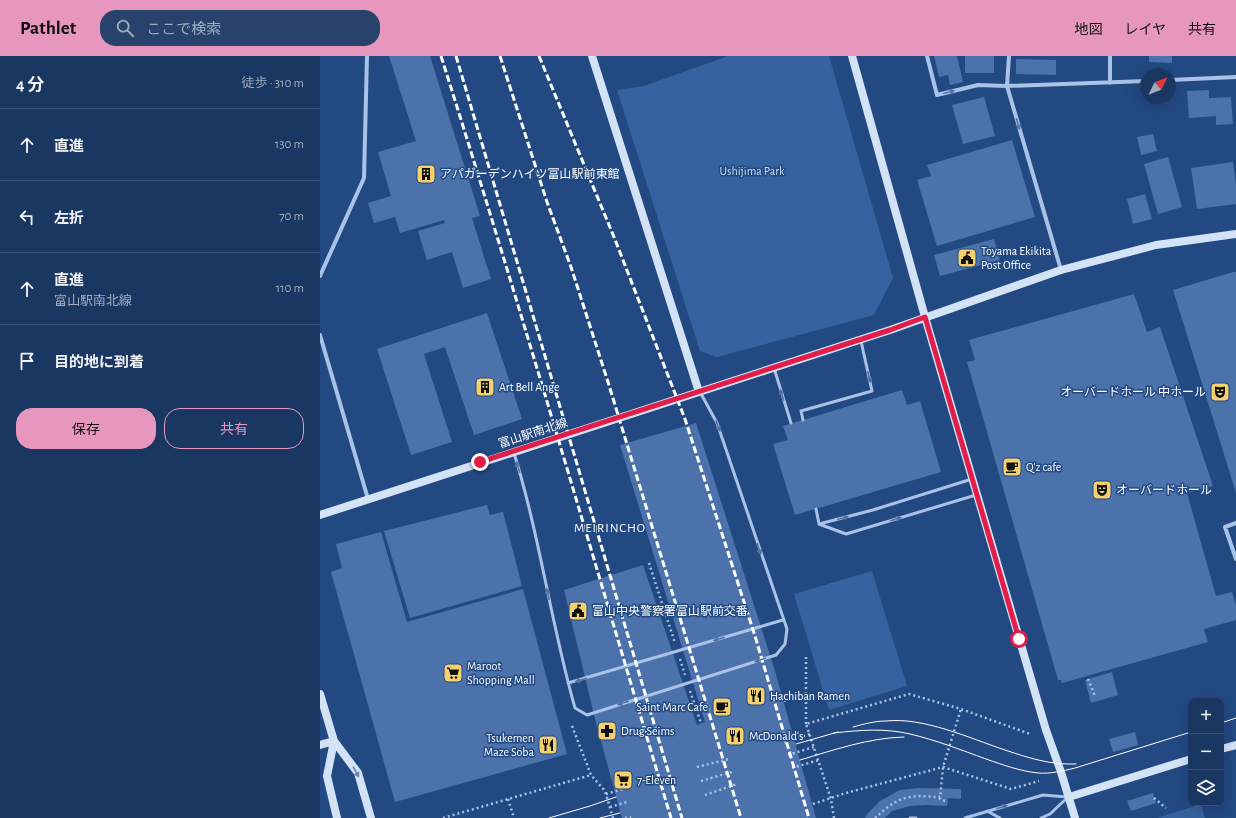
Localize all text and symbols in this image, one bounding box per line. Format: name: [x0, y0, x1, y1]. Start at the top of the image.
search box: [100, 10, 380, 46]
icon: search: [114, 17, 136, 39]
text: Pathlet: [20, 19, 76, 38]
text: ここで検索: [146, 22, 221, 37]
text: 地図: [1074, 23, 1102, 37]
text: レイヤ: [1124, 23, 1166, 37]
text: 共有: [1188, 23, 1216, 37]
north arrow: [1140, 68, 1176, 104]
text: 4 分: [16, 76, 44, 93]
text: 徒歩 · 310 m: [241, 77, 304, 90]
one-way arrow: [944, 89, 956, 95]
one-way arrow: [1015, 118, 1021, 130]
icon: ahead: [16, 134, 38, 156]
text: 130 m: [275, 138, 304, 151]
text: 直進: [54, 139, 84, 154]
building icon: アパガーデンハイツ富山駅前東館: [415, 163, 437, 185]
park label: Ushijima Park: [719, 165, 785, 178]
place label: アパガーデンハイツ富山駅前東館: [440, 167, 620, 180]
icon: left: [16, 206, 38, 228]
text: 70 m: [279, 210, 304, 223]
text: 左折: [54, 211, 84, 226]
place label: Toyama Ekikita Post Office: [981, 245, 1052, 271]
public building icon: Toyama Ekikita Post Office: [956, 247, 978, 269]
text: 直進: [54, 273, 84, 288]
icon: ahead: [16, 278, 38, 300]
text: 110 m: [276, 282, 304, 295]
text: 富山駅南北線: [54, 295, 132, 308]
icon: arrive: [16, 350, 38, 372]
text: 目的地に到着: [54, 355, 144, 370]
one-way arrow: [866, 371, 872, 383]
building icon: Art Bell Ange: [474, 376, 496, 398]
place label: Art Bell Ange: [499, 381, 560, 393]
theatre icon: オーバードホール 中ホール: [1209, 381, 1231, 403]
place label: オーバードホール 中ホール: [1060, 386, 1206, 398]
one-way arrow: [779, 389, 785, 401]
button: 保存: [16, 408, 156, 449]
button: 共有: [164, 408, 304, 449]
street label: 富山駅南北線: [497, 415, 569, 450]
one-way arrow: [715, 420, 721, 432]
route end: [471, 453, 489, 471]
cafe icon: Q’z cafe: [1001, 456, 1023, 478]
one-way arrow: [515, 461, 521, 473]
place label: Q’z cafe: [1026, 461, 1061, 474]
theatre icon: オーバードホール: [1091, 479, 1113, 501]
place label: オーバードホール: [1116, 484, 1212, 496]
one-way arrow: [836, 514, 849, 520]
one-way arrow: [890, 516, 902, 522]
district label: MEIRINCHO: [574, 522, 646, 535]
one-way arrow: [757, 543, 763, 555]
one-way arrow: [544, 588, 550, 600]
public building icon: 富山中央警察署富山駅前交番: [567, 600, 589, 622]
place label: 富山中央警察署富山駅前交番: [592, 604, 748, 617]
route start: [1010, 630, 1028, 648]
one-way arrow: [712, 636, 724, 642]
one-way arrow: [754, 657, 766, 663]
place label: Maroot Shopping Mall: [467, 660, 535, 686]
supermarket icon: Maroot Shopping Mall: [442, 662, 464, 684]
one-way arrow: [574, 677, 586, 683]
restaurant icon: Hachiban Ramen: [745, 685, 767, 707]
place label: Hachiban Ramen: [770, 690, 850, 702]
cafe icon: Saint Marc Cafe: [711, 696, 733, 718]
map controls: [1188, 698, 1224, 806]
button: +: [1188, 698, 1224, 734]
one-way arrow: [617, 701, 629, 707]
place label: Saint Marc Cafe: [636, 701, 708, 713]
pharmacy icon: Drug Seims: [596, 720, 618, 742]
place label: Drug Seims: [621, 725, 674, 737]
restaurant icon: McDonald's: [724, 725, 746, 747]
place label: McDonald's: [749, 730, 803, 742]
place label: Tsukemen Maze Soba: [484, 732, 534, 758]
restaurant icon: Tsukemen Maze Soba: [537, 734, 559, 756]
button: −: [1188, 734, 1224, 770]
one-way arrow: [353, 766, 360, 778]
supermarket icon: 7-Eleven: [612, 769, 634, 791]
button: layers: [1188, 770, 1224, 806]
place label: 7-Eleven: [637, 774, 676, 786]
one-way arrow: [997, 804, 1009, 810]

